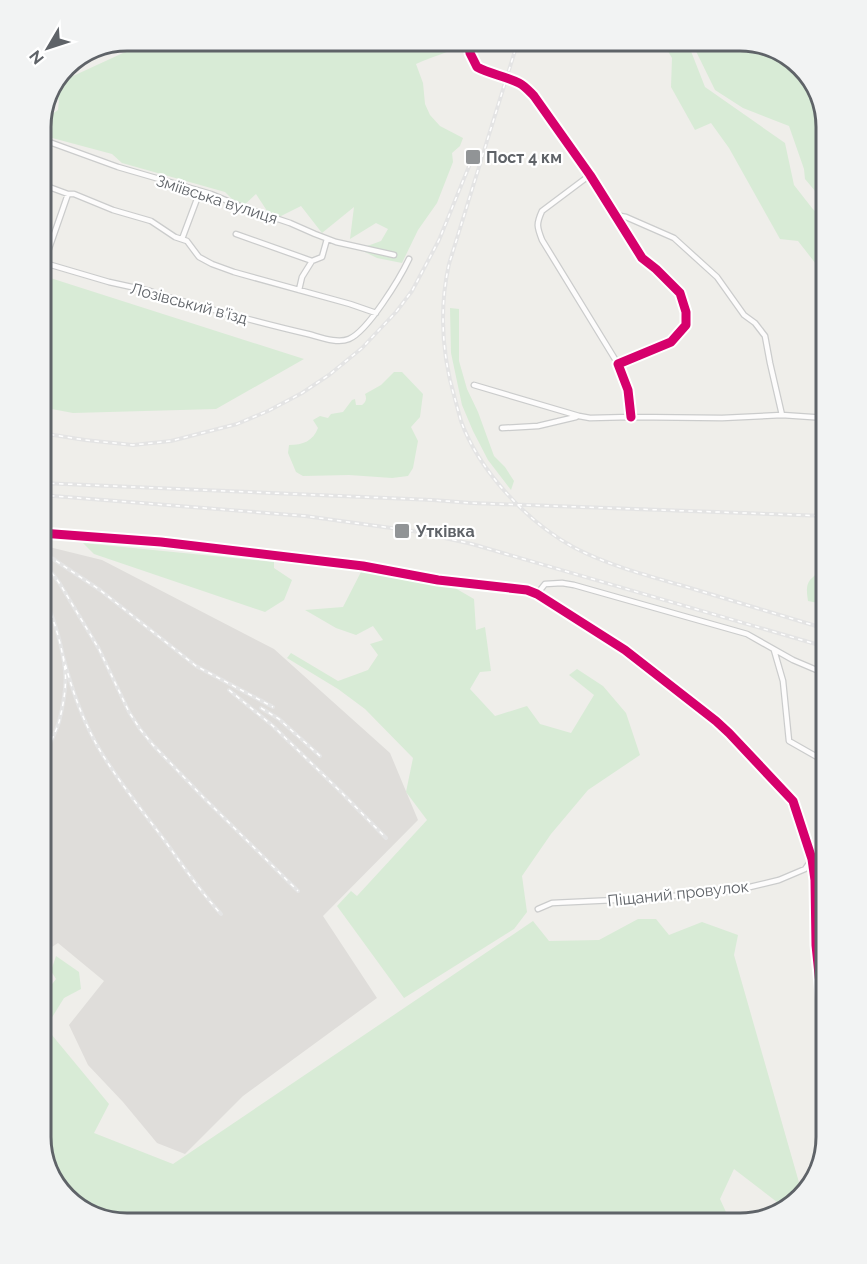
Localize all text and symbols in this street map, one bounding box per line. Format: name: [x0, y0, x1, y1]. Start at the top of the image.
north arrow: [18, 18, 78, 78]
text: N: [26, 46, 48, 68]
marker: Пост 4 км: [464, 148, 482, 166]
place label: Пост 4 км: [486, 148, 562, 167]
street label: Зміївська вулиця: [154, 171, 280, 228]
street label: Лозівський в'їзд: [128, 279, 250, 328]
marker: Уткiвка: [393, 522, 411, 540]
place label: Уткiвка: [415, 522, 475, 541]
street label: Піщаний провулок: [607, 877, 750, 910]

